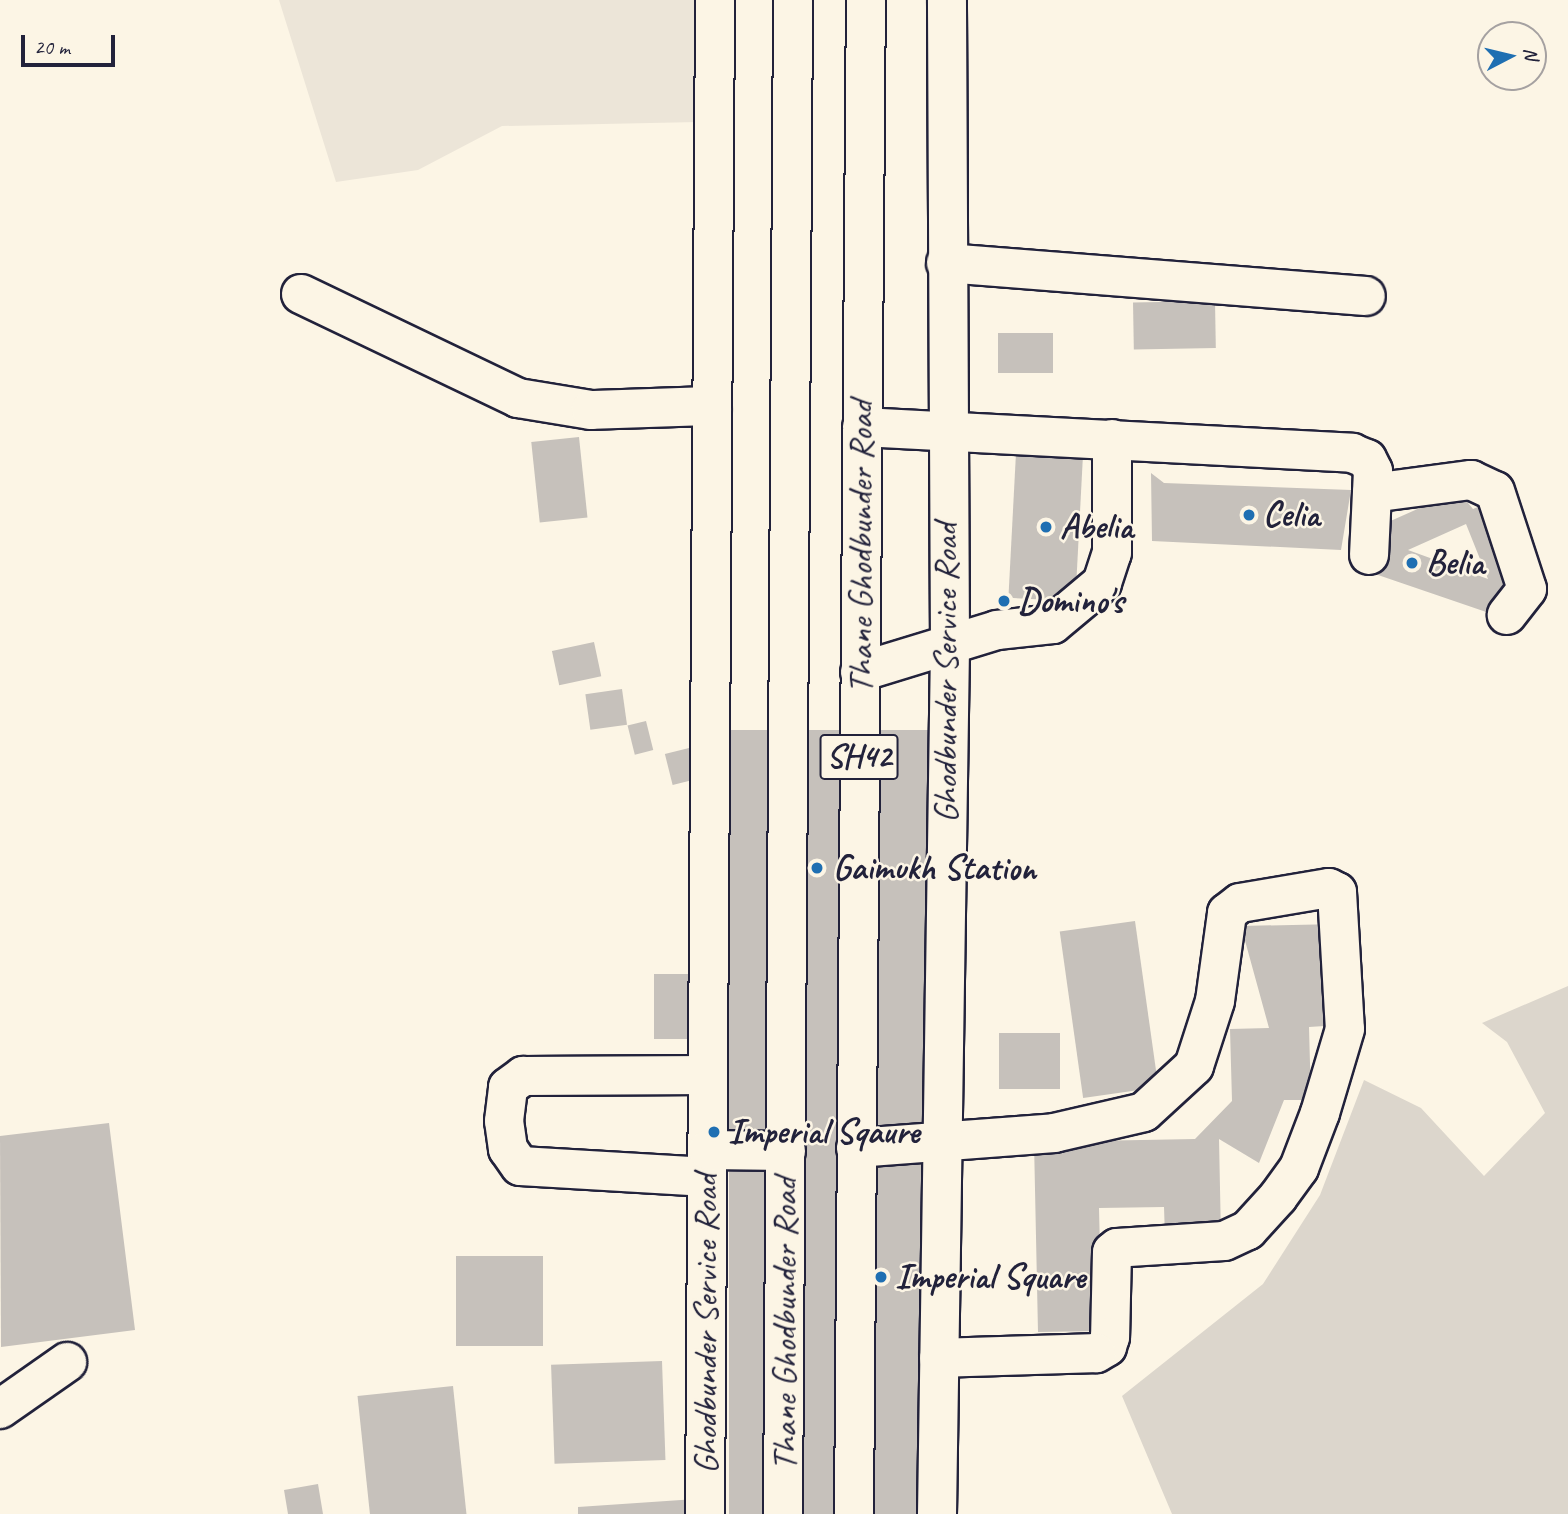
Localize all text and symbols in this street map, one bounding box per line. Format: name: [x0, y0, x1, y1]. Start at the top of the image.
scale bar: [24, 21, 119, 65]
north arrow: [1477, 21, 1547, 91]
text: 20 m: [34, 34, 70, 60]
text: N: [1518, 46, 1543, 61]
street label: Thane Ghodbunder Road: [840, 401, 882, 693]
place label: Celia: [1263, 494, 1319, 536]
place label: Abelia: [1060, 506, 1133, 548]
marker: Celia: [1241, 507, 1257, 523]
marker: Abelia: [1038, 519, 1054, 535]
street label: Ghodbunder Service Road: [925, 523, 967, 823]
place label: Belia: [1426, 542, 1484, 584]
marker: Belia: [1404, 555, 1420, 571]
place label: Domino's: [1018, 580, 1123, 622]
marker: Domino's: [996, 593, 1012, 609]
road number: SH42: [819, 728, 899, 786]
place label: Gaimukh Station: [833, 847, 1036, 889]
marker: Gaimukh Station: [807, 858, 827, 878]
place label: Imperial Sqaure: [728, 1111, 919, 1153]
marker: Imperial Sqaure: [706, 1124, 722, 1140]
street label: Ghodbunder Service Road: [685, 1174, 727, 1474]
street label: Thane Ghodbunder Road: [764, 1178, 806, 1470]
place label: Imperial Square: [895, 1256, 1084, 1298]
marker: Imperial Square: [873, 1269, 889, 1285]

